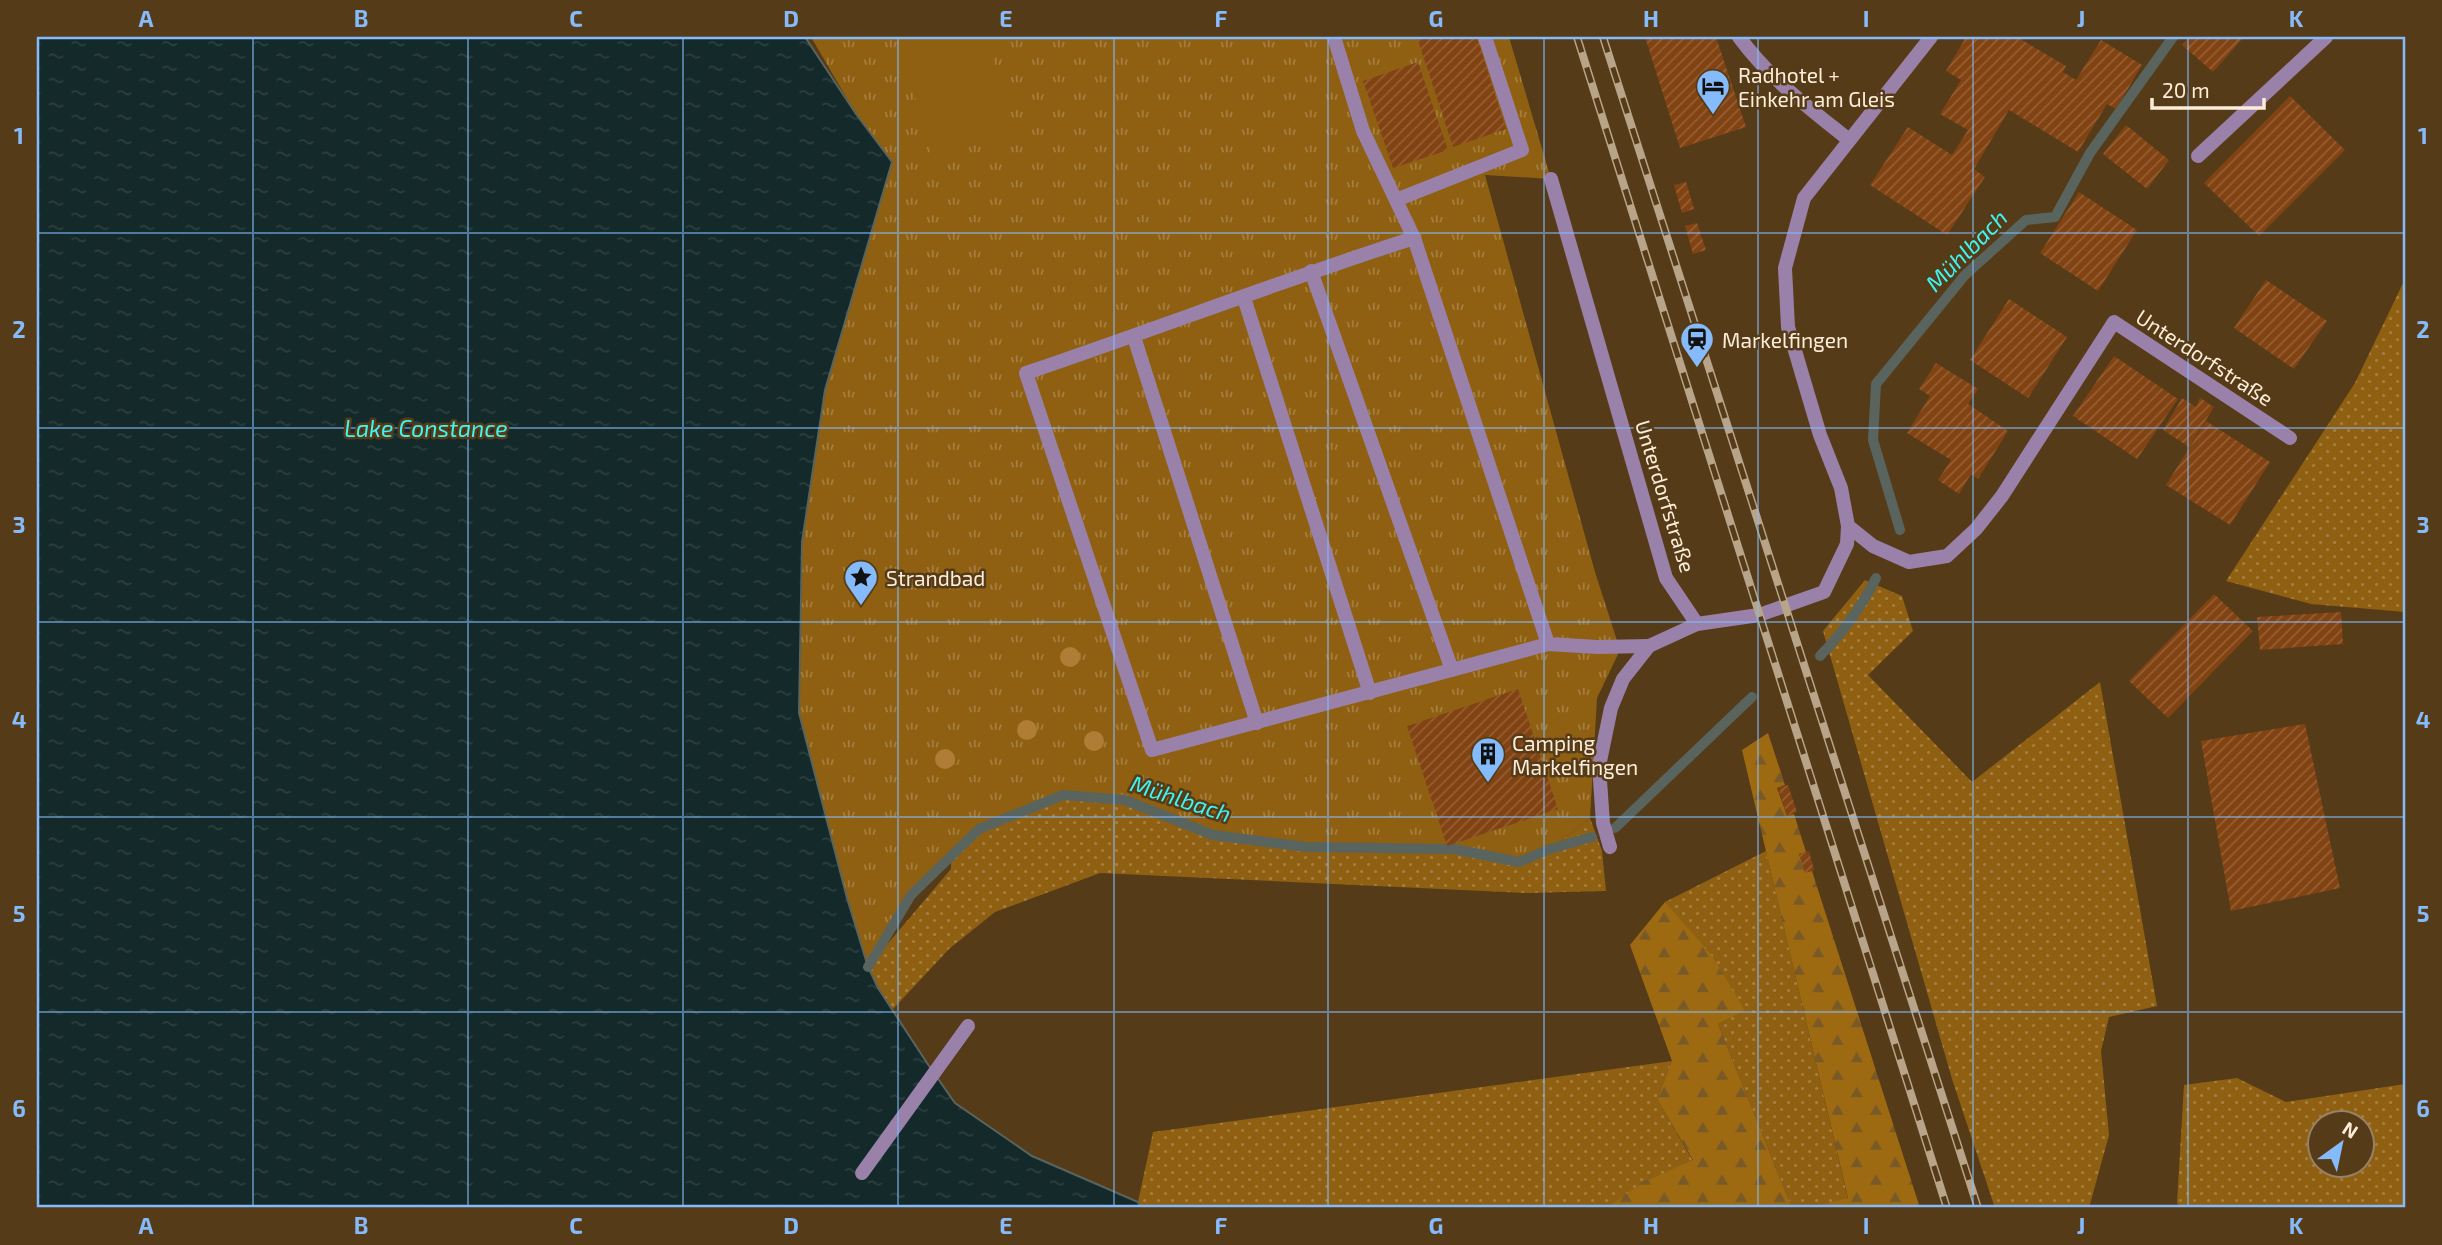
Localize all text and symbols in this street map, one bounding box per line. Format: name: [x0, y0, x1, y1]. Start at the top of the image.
text: A: [138, 4, 154, 32]
text: B: [354, 4, 368, 32]
text: C: [569, 4, 583, 32]
text: D: [783, 4, 799, 32]
text: E: [999, 4, 1013, 32]
text: F: [1215, 4, 1228, 32]
text: G: [1429, 4, 1443, 32]
text: H: [1643, 4, 1659, 32]
text: I: [1863, 4, 1869, 32]
text: J: [2077, 4, 2085, 32]
text: K: [2289, 4, 2304, 32]
place label: Radhotel + Einkehr am Gleis: [1738, 62, 1895, 111]
scale bar: [2152, 66, 2264, 110]
hotel icon: Radhotel + Einkehr am Gleis: [1694, 67, 1732, 116]
text: 20 m: [2162, 77, 2210, 102]
text: 1: [14, 121, 24, 149]
text: 1: [2418, 121, 2428, 149]
water label: Mühlbach: [1919, 203, 2013, 297]
street label: Unterdorfstraße: [2132, 303, 2278, 411]
text: 2: [12, 315, 26, 343]
text: 2: [2416, 315, 2430, 343]
station icon: Markelfingen: [1678, 320, 1716, 369]
place label: Markelfingen: [1722, 327, 1848, 352]
water label: Lake Constance: [344, 414, 508, 442]
street label: Unterdorfstraße: [1631, 417, 1701, 575]
text: 3: [12, 510, 26, 538]
text: 3: [2416, 510, 2430, 538]
place icon: Strandbad: [842, 558, 880, 607]
place label: Strandbad: [886, 565, 985, 590]
text: 4: [12, 705, 26, 733]
text: 4: [2416, 705, 2430, 733]
place label: Camping Markelfingen: [1512, 730, 1638, 779]
building icon: Camping Markelfingen: [1469, 735, 1507, 784]
water label: Mühlbach: [1127, 769, 1235, 827]
text: 5: [13, 899, 25, 927]
text: 5: [2417, 899, 2429, 927]
text: 6: [12, 1094, 26, 1122]
text: 6: [2416, 1094, 2430, 1122]
north arrow: [2306, 1108, 2376, 1178]
text: N: [2339, 1116, 2363, 1143]
text: A: [138, 1211, 154, 1239]
text: B: [354, 1211, 368, 1239]
text: C: [569, 1211, 583, 1239]
text: D: [783, 1211, 799, 1239]
text: E: [999, 1211, 1013, 1239]
text: F: [1215, 1211, 1228, 1239]
text: G: [1429, 1211, 1443, 1239]
text: H: [1643, 1211, 1659, 1239]
text: I: [1863, 1211, 1869, 1239]
text: J: [2077, 1211, 2085, 1239]
text: K: [2289, 1211, 2304, 1239]

